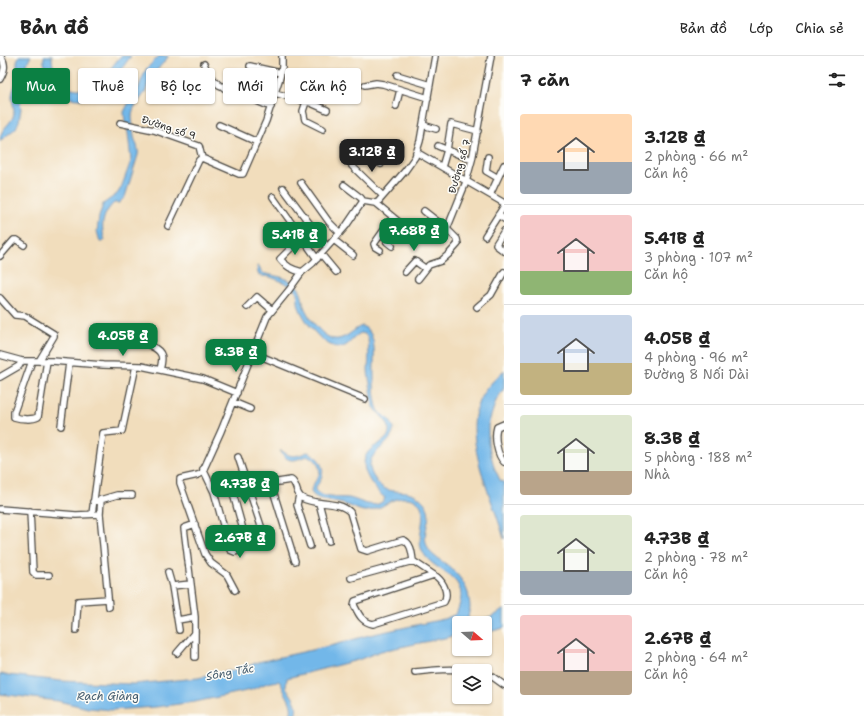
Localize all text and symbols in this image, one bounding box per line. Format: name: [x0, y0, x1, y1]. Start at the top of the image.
text: Bản đồ: [20, 15, 89, 40]
text: Bản đồ: [680, 19, 727, 37]
text: Lớp: [749, 19, 773, 37]
text: Chia sẻ: [795, 19, 844, 37]
chip: Mua: [12, 68, 70, 104]
chip: Thuê: [78, 68, 138, 104]
chip: Bộ lọc: [146, 68, 215, 104]
chip: Mới: [223, 68, 277, 104]
chip: Căn hộ: [285, 68, 361, 104]
text: 7 căn: [520, 69, 570, 91]
icon: filters: [826, 69, 848, 91]
street label: Đường số 9: [140, 113, 198, 142]
text: 3.12B ₫: [644, 126, 706, 148]
icon: home: [552, 130, 600, 178]
street label: Đường số 7: [446, 137, 473, 195]
pin: 3.12B ₫: [335, 139, 409, 173]
text: 3.12B ₫: [348, 143, 396, 160]
text: 2 phòng · 66 m²: [644, 148, 748, 165]
text: Căn hộ: [644, 165, 688, 182]
pin: 7.68B ₫: [377, 218, 451, 252]
pin: 5.41B ₫: [258, 222, 332, 256]
text: 7.68B ₫: [388, 222, 440, 239]
text: 5.41B ₫: [272, 226, 318, 243]
text: 5.41B ₫: [644, 227, 705, 249]
icon: home: [552, 231, 600, 279]
text: 3 phòng · 107 m²: [644, 249, 753, 266]
text: Căn hộ: [644, 266, 688, 283]
pin: 4.05B ₫: [86, 323, 160, 357]
text: 4.05B ₫: [98, 327, 148, 344]
text: 4.05B ₫: [644, 327, 710, 349]
icon: home: [552, 331, 600, 379]
pin: 8.3B ₫: [203, 339, 269, 373]
text: 8.3B ₫: [215, 343, 258, 360]
text: 4 phòng · 96 m²: [644, 349, 748, 366]
text: Đường 8 Nối Dài: [644, 366, 749, 383]
text: 8.3B ₫: [644, 427, 700, 449]
icon: home: [552, 431, 600, 479]
text: 5 phòng · 188 m²: [644, 449, 752, 466]
text: Nhà: [644, 466, 670, 483]
pin: 4.73B ₫: [208, 471, 282, 505]
text: 4.73B ₫: [220, 475, 270, 492]
pin: 2.67B ₫: [203, 525, 277, 559]
text: 4.73B ₫: [644, 527, 709, 549]
text: 2.67B ₫: [214, 529, 266, 546]
icon: home: [552, 531, 600, 579]
text: 2 phòng · 78 m²: [644, 549, 748, 566]
text: Căn hộ: [644, 566, 688, 583]
north arrow: [452, 616, 492, 656]
map controls: [452, 616, 492, 704]
text: 2.67B ₫: [644, 627, 711, 649]
icon: home: [552, 631, 600, 679]
text: 2 phòng · 64 m²: [644, 649, 748, 666]
water label: Sông Tắc: [205, 661, 256, 684]
button: layers: [452, 664, 492, 704]
text: Căn hộ: [644, 666, 688, 683]
water label: Rạch Giàng: [77, 689, 139, 704]

